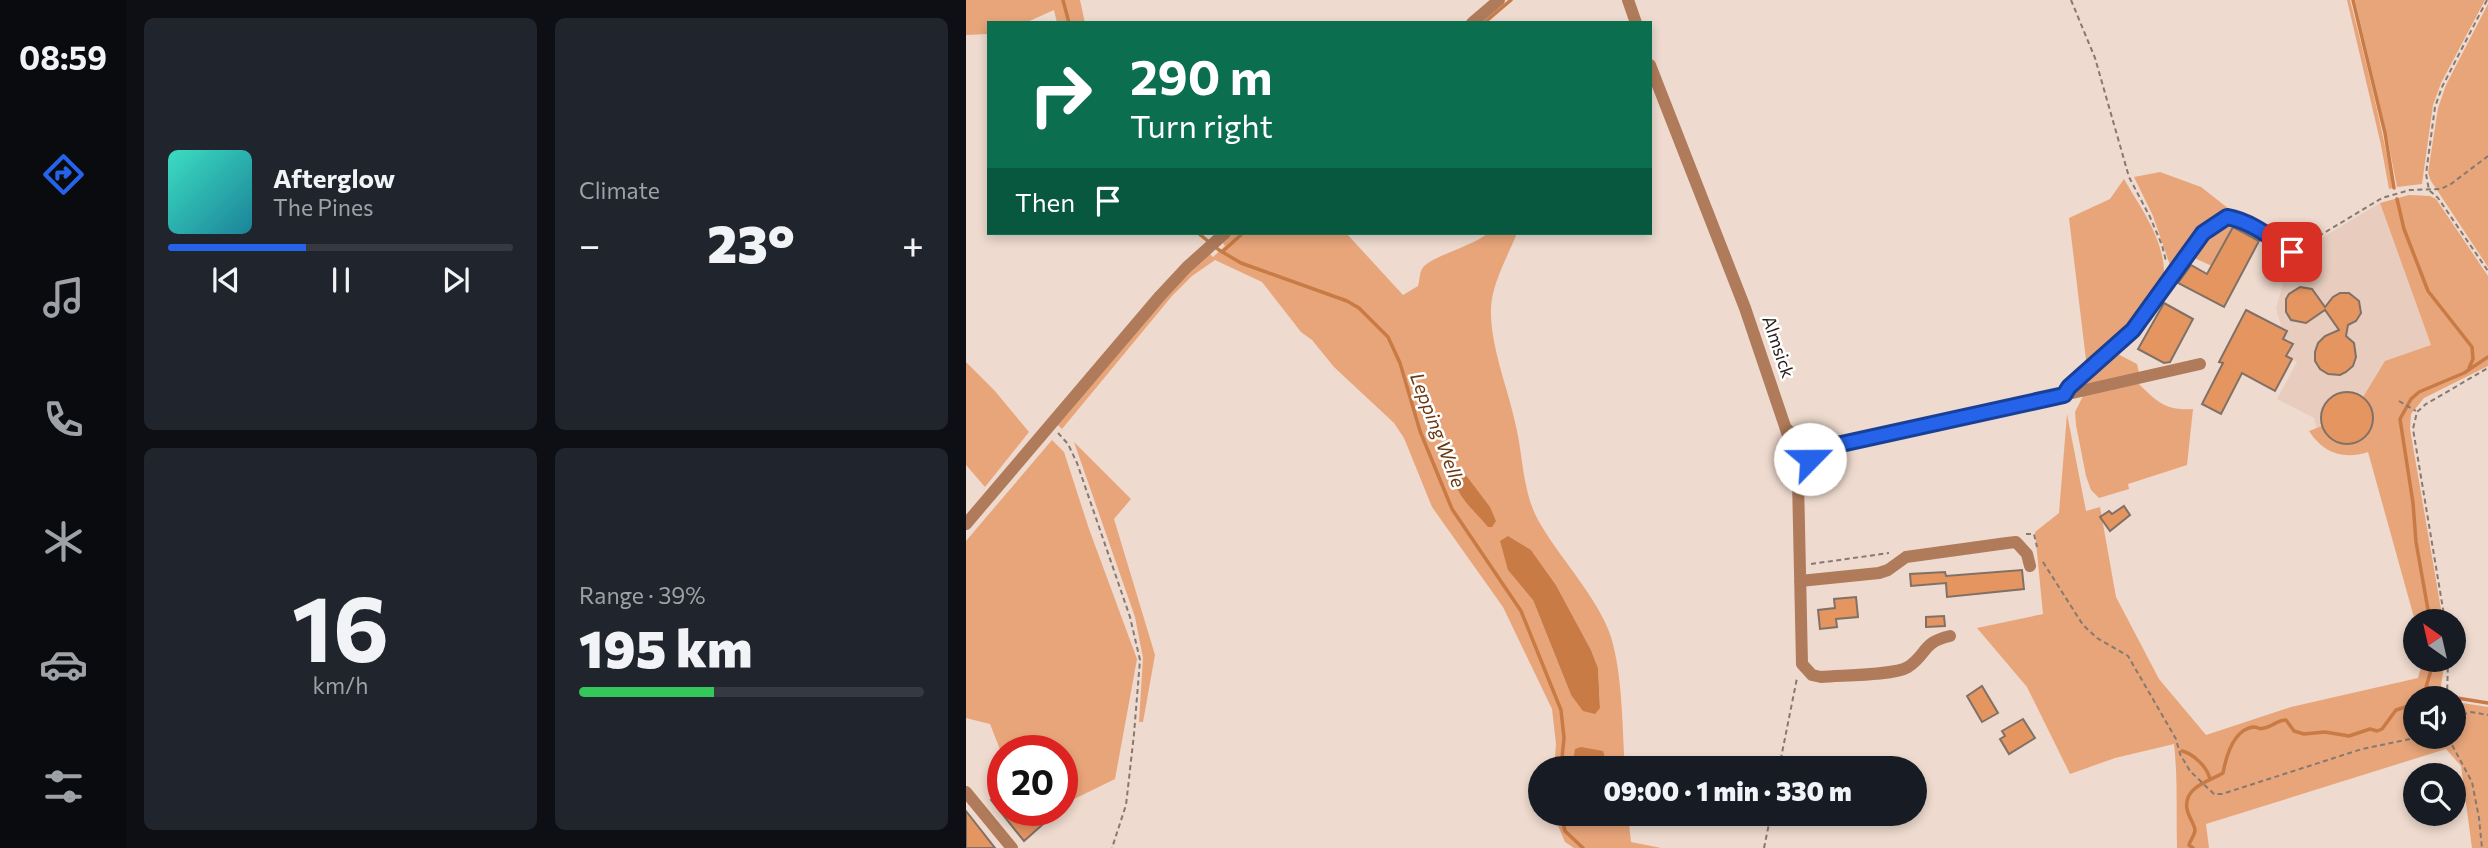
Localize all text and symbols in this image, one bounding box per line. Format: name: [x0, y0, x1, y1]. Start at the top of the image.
text: 08:59: [19, 37, 107, 77]
text: 290 m: [1130, 45, 1272, 105]
icon: right: [1015, 49, 1106, 140]
text: Turn right: [1130, 105, 1273, 145]
icon: directions: [39, 150, 88, 199]
text: Afterglow: [273, 162, 395, 193]
text: Climate: [579, 176, 660, 204]
icon: arrive: [1089, 182, 1127, 220]
text: Then: [1015, 186, 1075, 217]
text: The Pines: [273, 193, 374, 221]
text: 23°: [707, 210, 795, 274]
text: −: [579, 220, 601, 267]
text: +: [902, 220, 924, 267]
pin: [2262, 222, 2322, 282]
icon: arrive: [2273, 233, 2311, 271]
icon: previous: [207, 261, 245, 299]
icon: pause: [322, 261, 360, 299]
icon: next: [437, 261, 475, 299]
icon: music: [39, 273, 88, 322]
street label: Almsick: [1758, 313, 1800, 381]
water label: Lepping Welle: [1406, 369, 1471, 490]
icon: phone: [39, 395, 88, 444]
position arrow: [1773, 422, 1847, 496]
icon: climate: [39, 517, 88, 566]
text: 16: [292, 569, 389, 681]
text: Range · 39%: [579, 581, 706, 609]
north arrow: [2403, 609, 2466, 672]
map controls: [2403, 609, 2466, 826]
text: 195 km: [579, 615, 752, 679]
icon: car: [39, 640, 88, 689]
text: km/h: [313, 671, 368, 699]
button: sound: [2403, 686, 2466, 749]
speed limit sign: 20: [987, 735, 1078, 826]
icon: filters: [39, 762, 88, 811]
button: search: [2403, 763, 2466, 826]
text: 09:00 · 1 min · 330 m: [1603, 775, 1852, 806]

